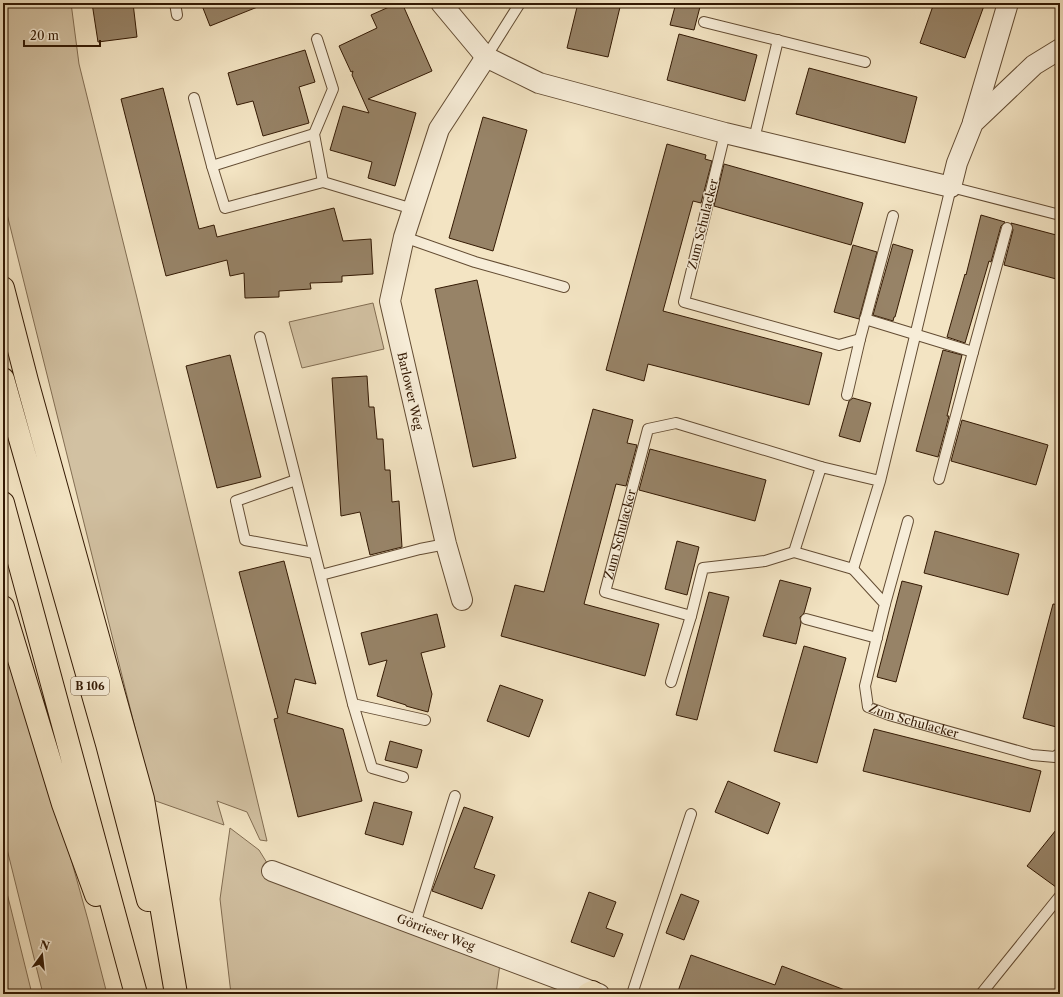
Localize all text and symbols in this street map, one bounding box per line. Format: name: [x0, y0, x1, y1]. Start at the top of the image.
scale bar: [24, 22, 100, 48]
text: 20 m: [30, 28, 59, 43]
street label: Zum Schulacker: [684, 177, 721, 271]
street label: Barlower Weg: [394, 351, 427, 432]
street label: Zum Schulacker: [601, 488, 639, 581]
road number: B 106: [71, 677, 109, 695]
street label: Zum Schulacker: [867, 700, 960, 741]
street label: Görrieser Weg: [395, 911, 478, 954]
north arrow: [22, 935, 62, 975]
text: N: [38, 937, 51, 953]

